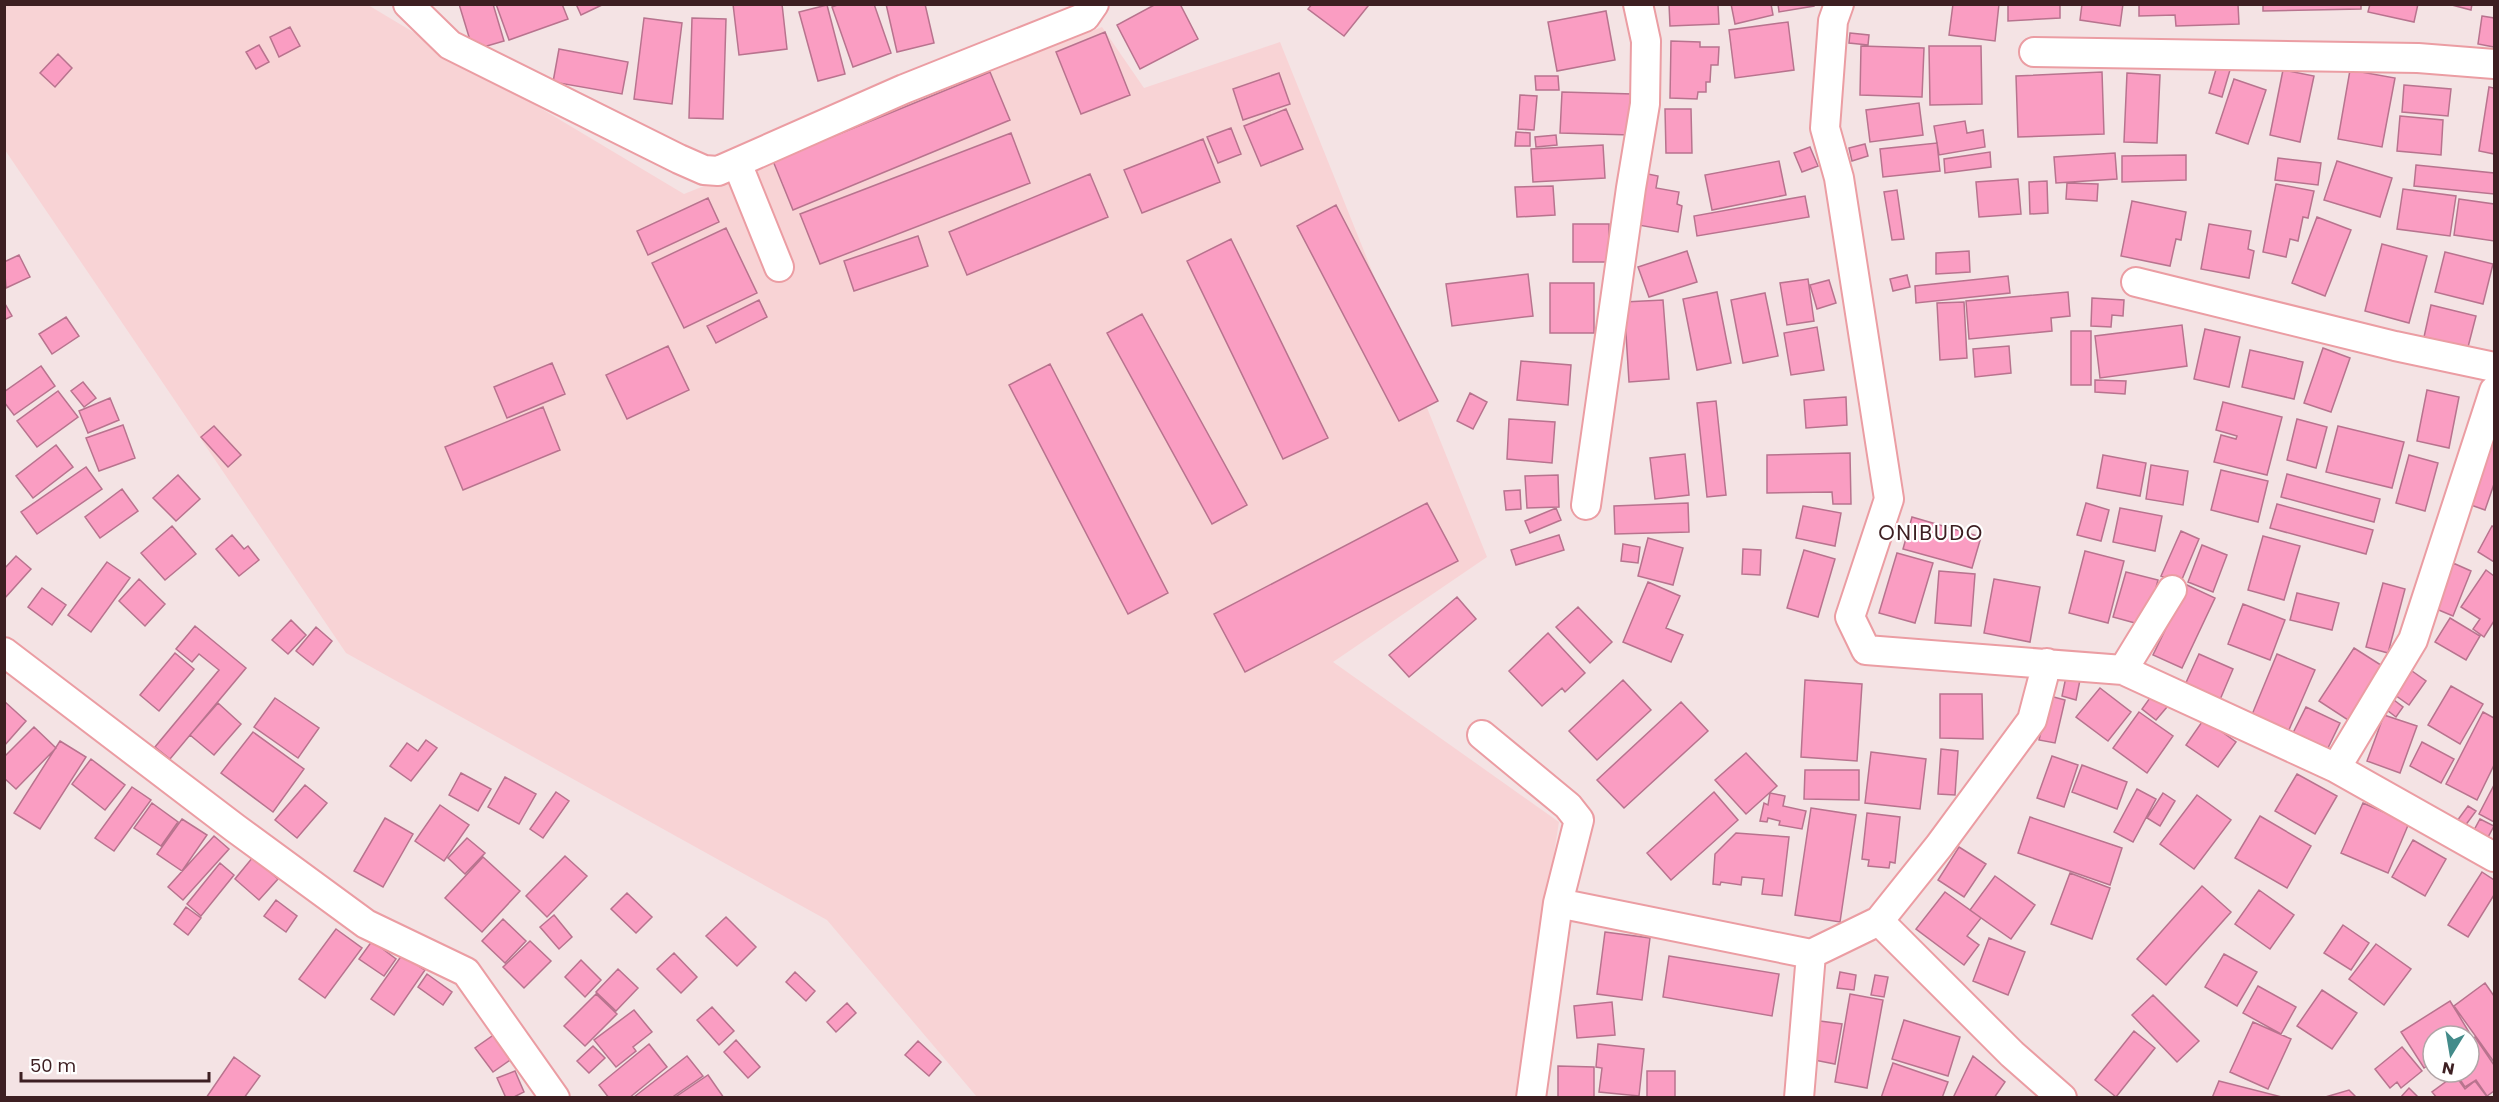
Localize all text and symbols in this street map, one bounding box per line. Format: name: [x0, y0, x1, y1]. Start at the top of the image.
district label: ONIBUDO: [1878, 518, 1984, 547]
north arrow: [2421, 1024, 2481, 1084]
scale bar: [21, 1045, 208, 1083]
text: 50 m: [30, 1053, 76, 1078]
text: N: [2440, 1056, 2456, 1081]

